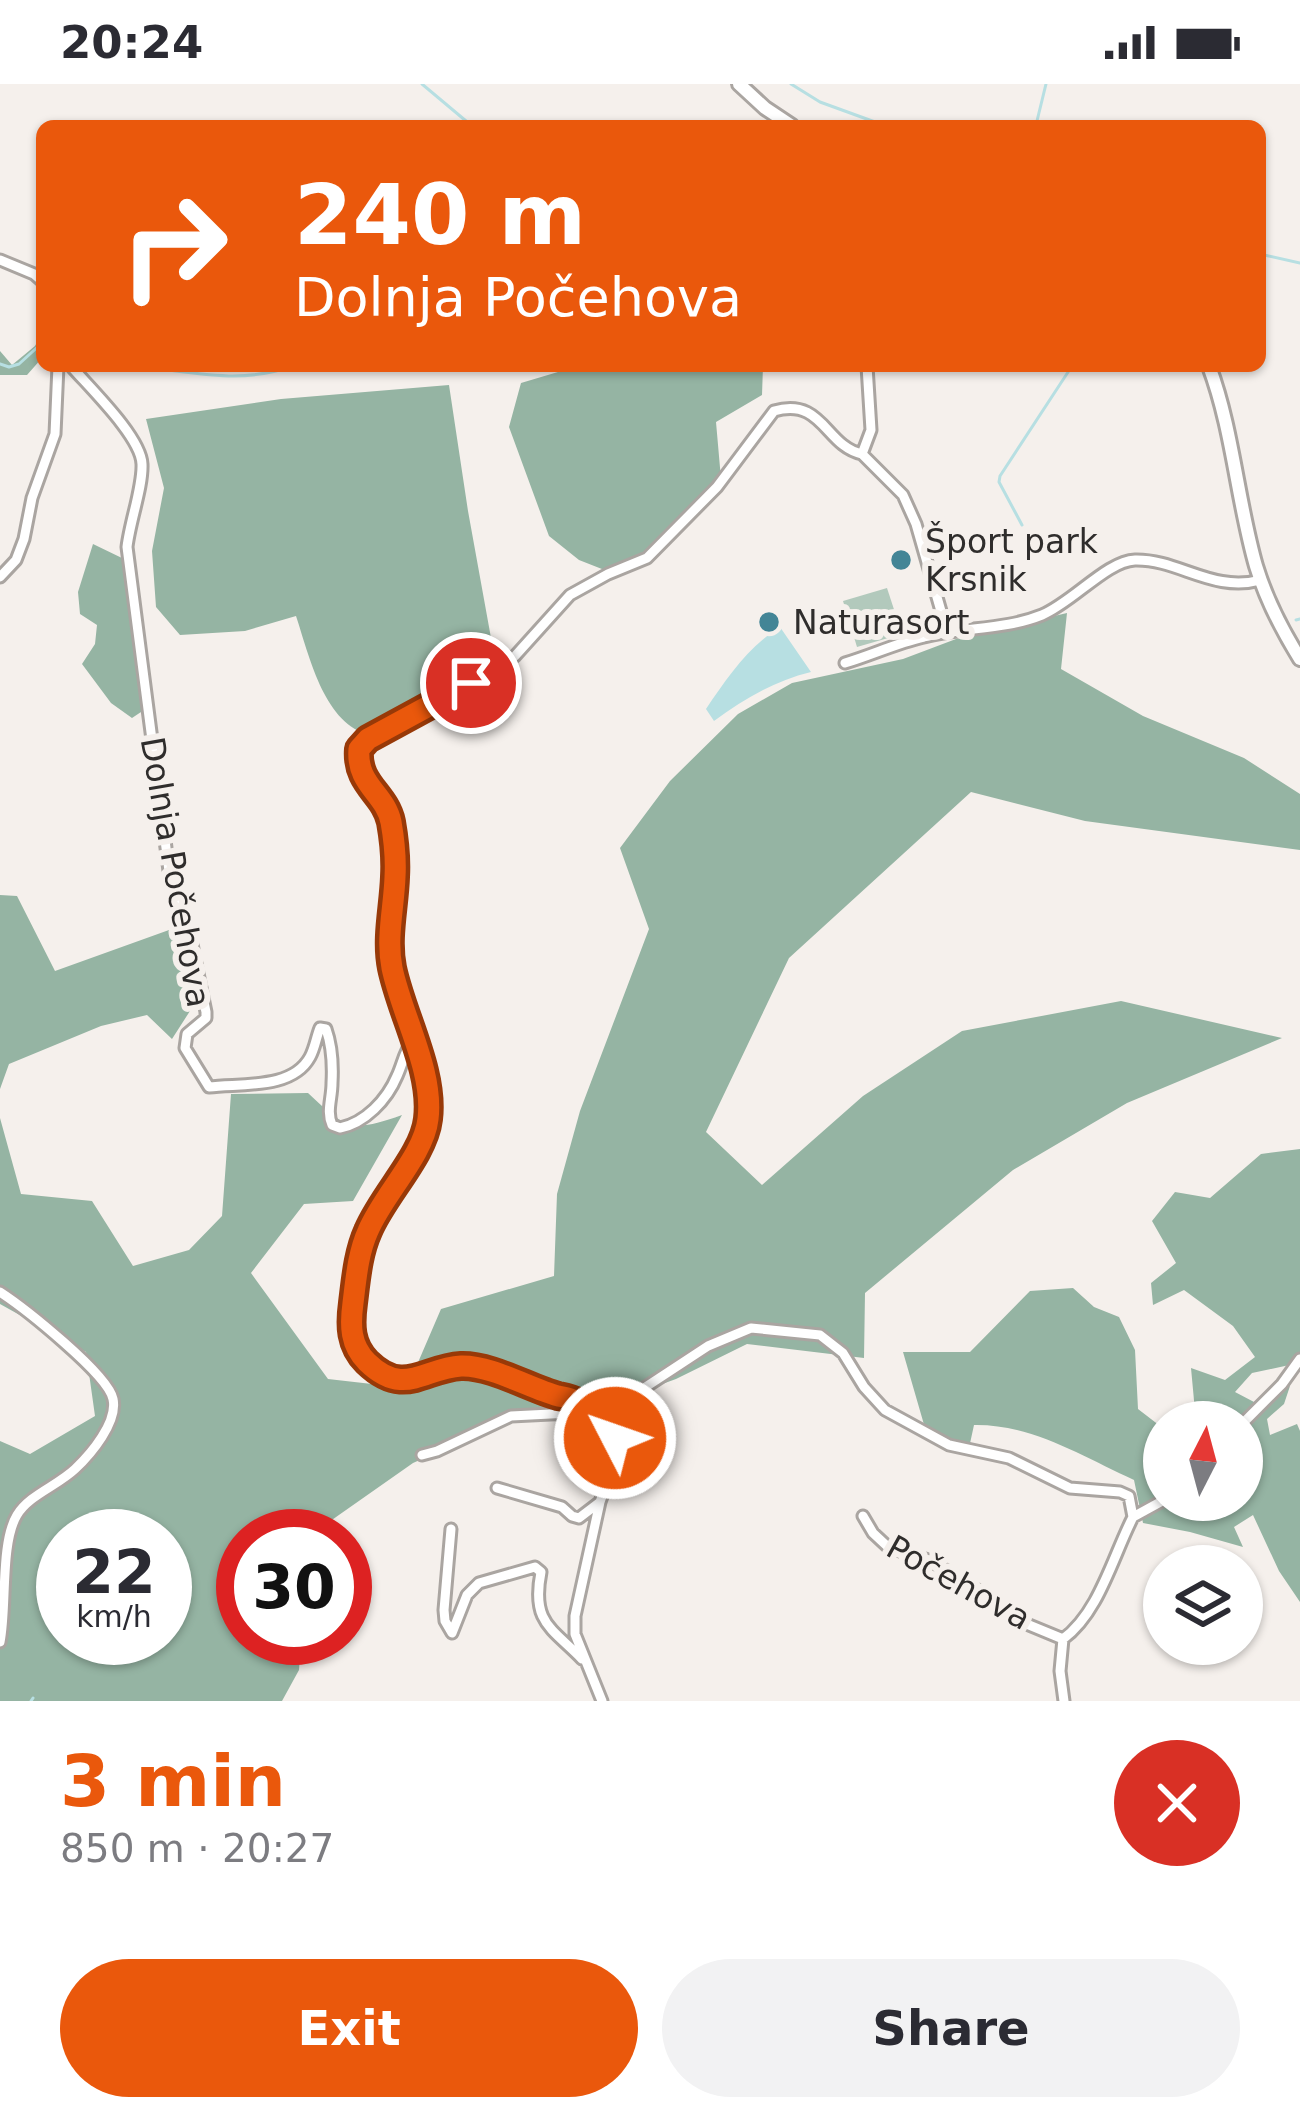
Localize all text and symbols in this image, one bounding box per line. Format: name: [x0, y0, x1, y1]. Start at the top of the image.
text: 20:24: [60, 16, 203, 69]
text: 240 m: [294, 166, 586, 264]
icon: right: [96, 168, 252, 324]
text: Dolnja Počehova: [294, 266, 742, 329]
place label: Šport park Krsnik: [925, 521, 1099, 599]
marker: Šport park Krsnik: [888, 547, 914, 573]
place label: Naturasort: [793, 603, 970, 642]
marker: Naturasort: [756, 609, 782, 635]
pin: [420, 632, 522, 734]
icon: arrive: [438, 650, 504, 716]
street label: Dolnja Počehova: [133, 734, 218, 1010]
position arrow: [552, 1375, 678, 1501]
north arrow: [1143, 1401, 1263, 1521]
map controls: [1143, 1401, 1263, 1665]
speed limit sign: 30: [216, 1509, 372, 1665]
street label: Počehova: [880, 1527, 1037, 1638]
text: 22: [72, 1537, 156, 1607]
button: layers: [1143, 1545, 1263, 1665]
text: km/h: [76, 1599, 152, 1634]
text: 3 min: [60, 1739, 286, 1823]
button: close: [1114, 1740, 1240, 1866]
text: 850 m · 20:27: [60, 1826, 334, 1871]
button: Exit: [60, 1959, 638, 2097]
button: Share: [662, 1959, 1240, 2097]

